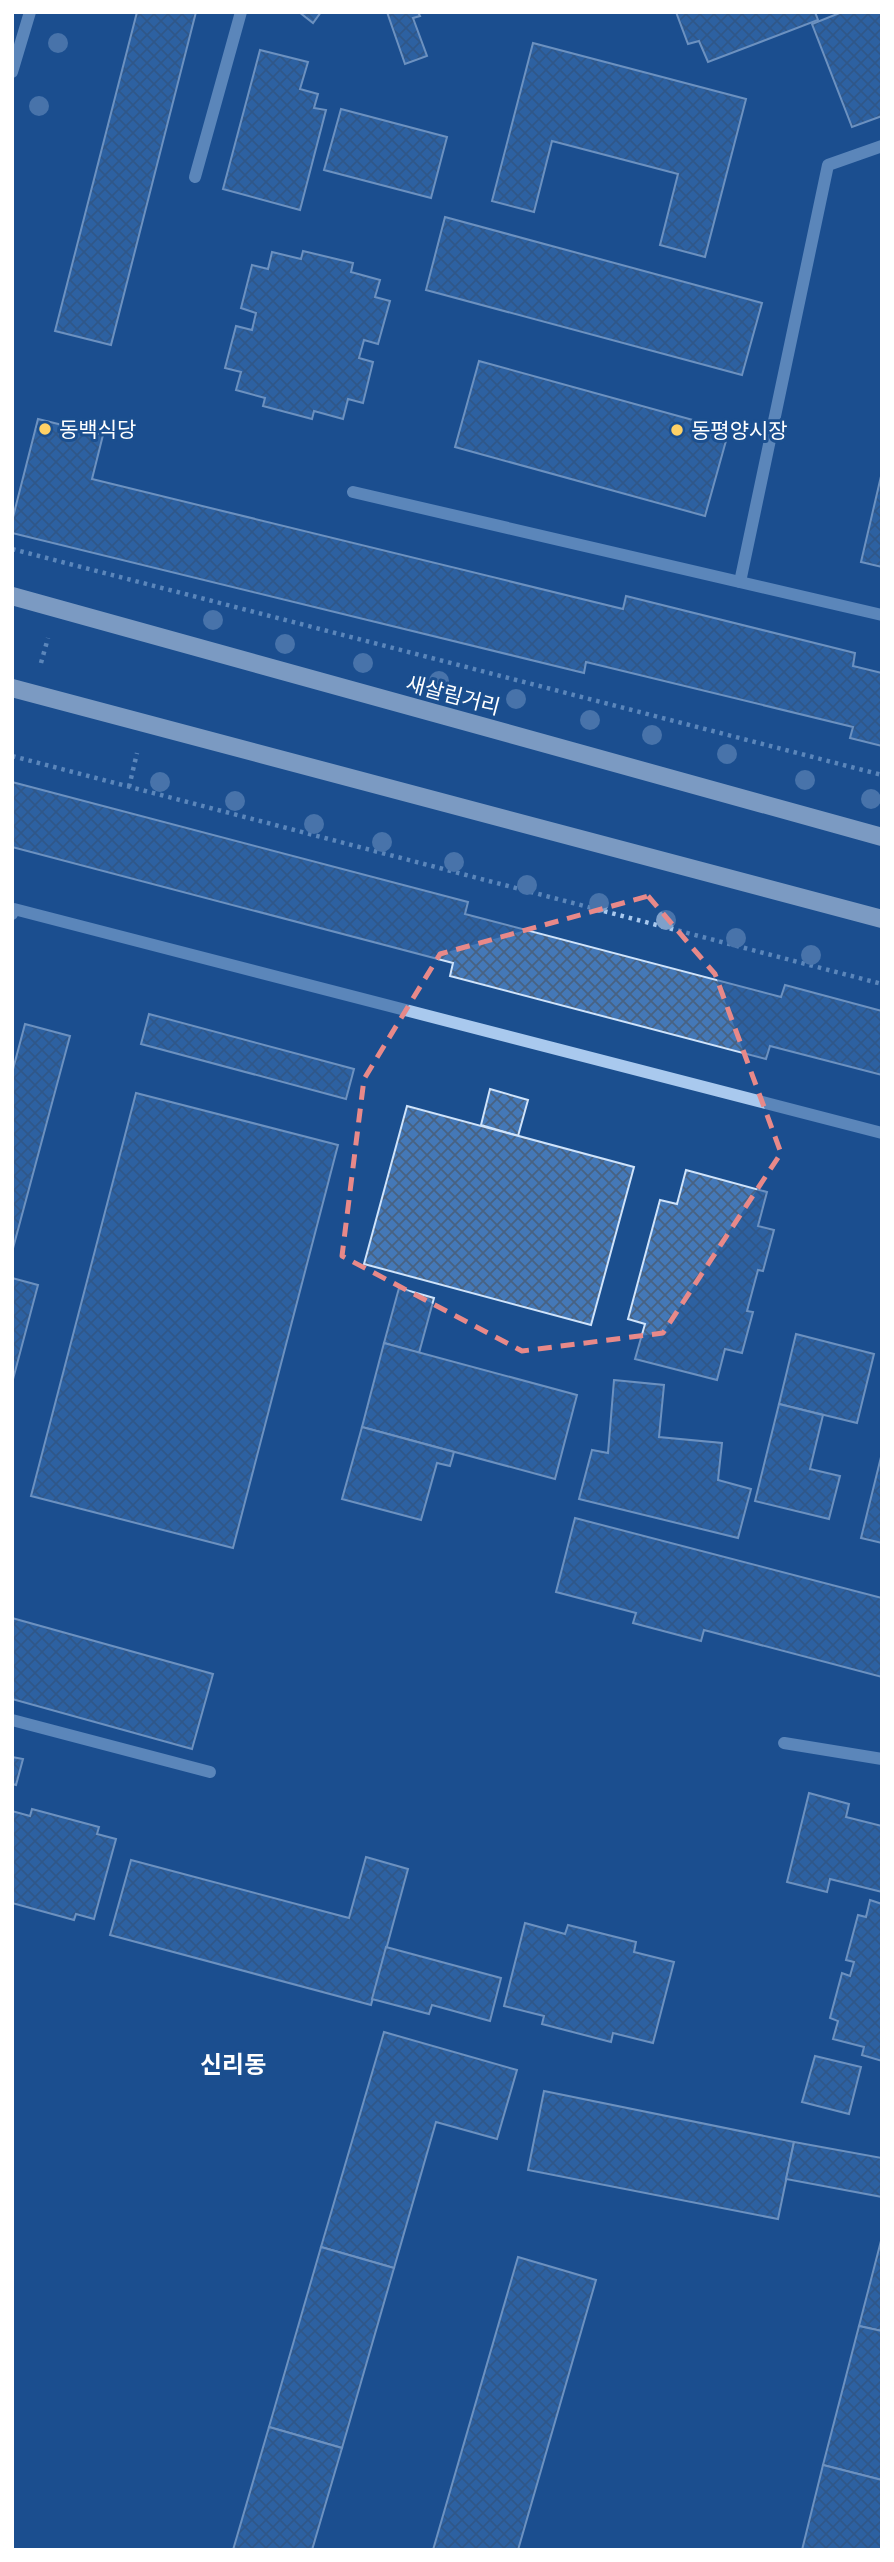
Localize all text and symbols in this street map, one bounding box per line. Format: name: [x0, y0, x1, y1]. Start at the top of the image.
place label: 동백식당: [59, 417, 136, 442]
place label: 동평양시장: [691, 418, 788, 443]
marker: 동백식당: [37, 421, 53, 437]
marker: 동평양시장: [669, 422, 685, 438]
street label: 새살림거리: [403, 670, 503, 720]
district label: 신리동: [200, 2050, 266, 2079]

